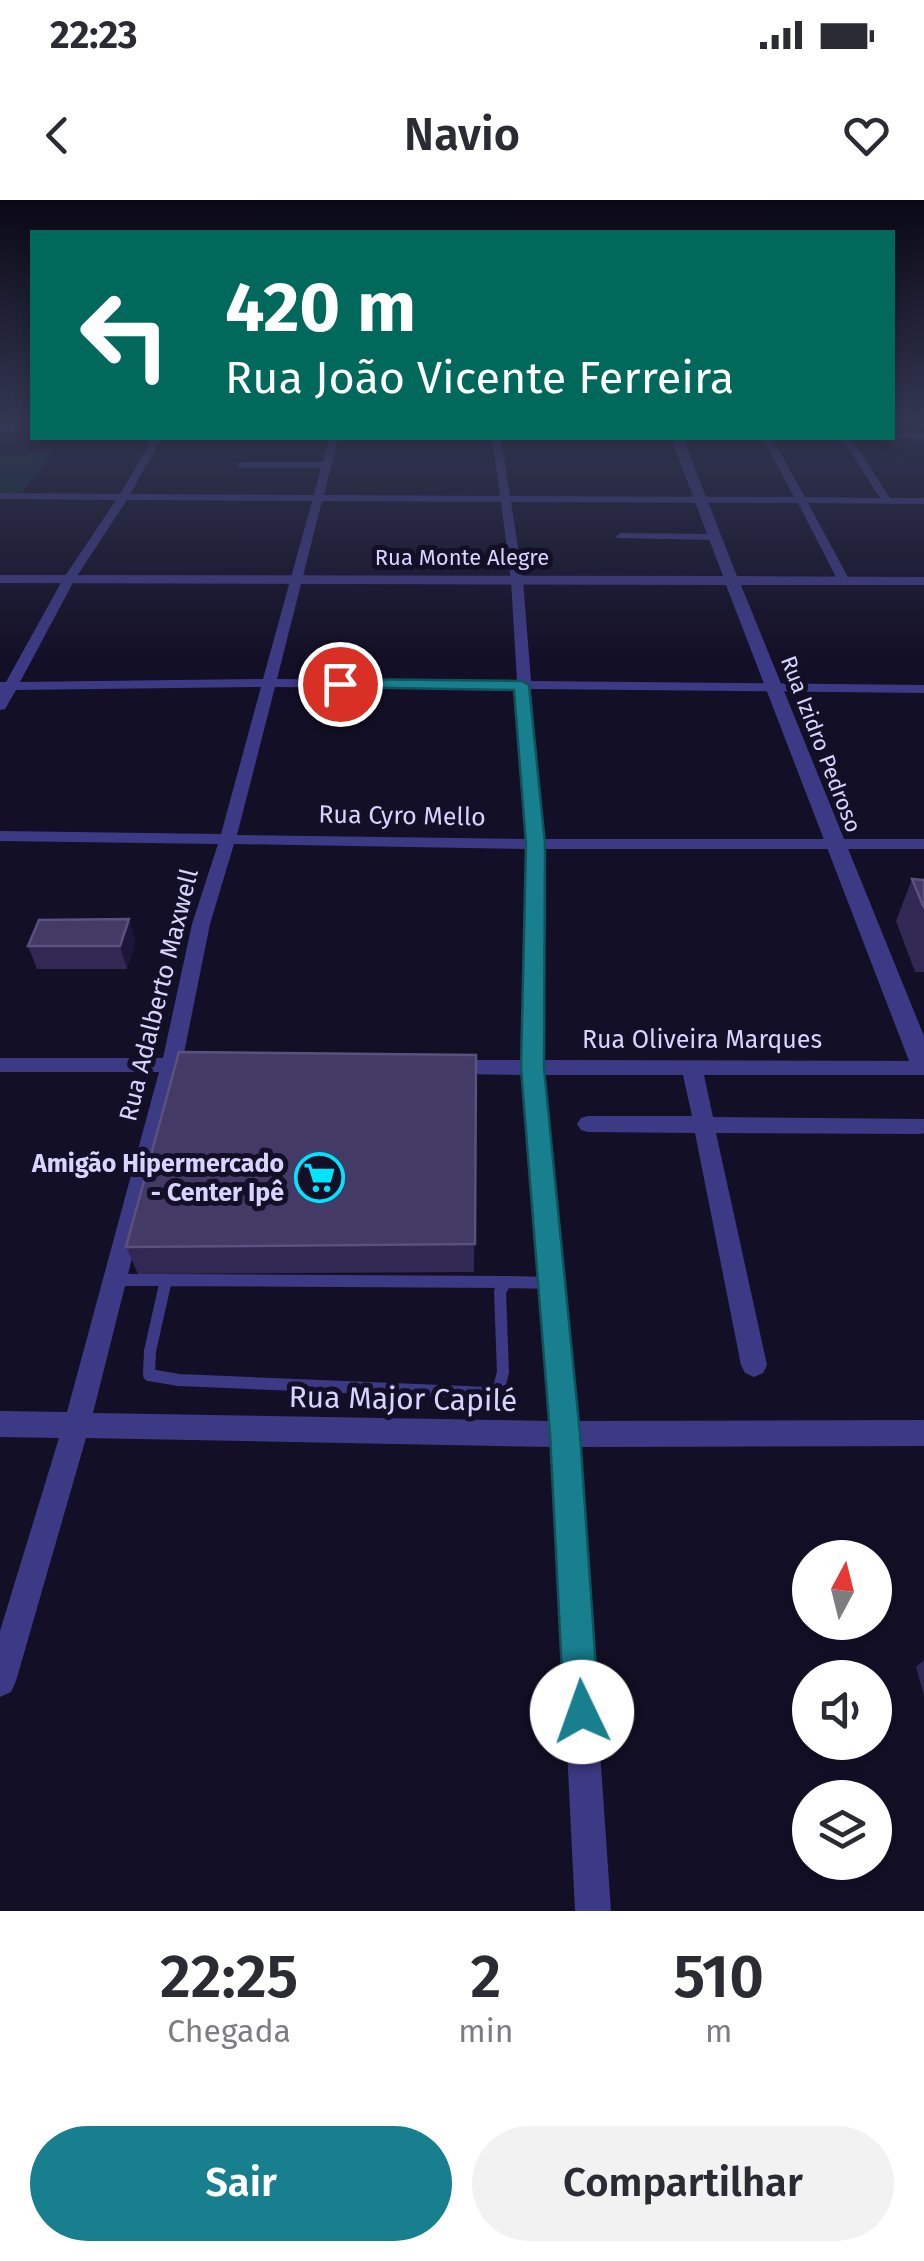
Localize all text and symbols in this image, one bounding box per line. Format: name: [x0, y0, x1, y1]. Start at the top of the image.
text: 22:23: [50, 12, 138, 58]
icon: back: [30, 108, 85, 163]
text: Navio: [404, 108, 520, 162]
icon: heart: [839, 108, 894, 163]
text: 420 m: [225, 266, 416, 350]
icon: left: [60, 270, 190, 400]
text: Rua João Vicente Ferreira: [225, 351, 734, 405]
street label: Rua Monte Alegre: [375, 544, 549, 571]
pin: [298, 642, 383, 727]
street label: Rua Izidro Pedroso: [775, 652, 867, 836]
icon: arrive: [313, 657, 368, 712]
street label: Rua Cyro Mello: [318, 800, 486, 832]
street label: Rua Adalberto Maxwell: [113, 866, 205, 1124]
street label: Rua Oliveira Marques: [582, 1025, 822, 1055]
place label: Amigão Hipermercado - Center Ipê: [31, 1149, 284, 1208]
supermarket icon: Amigão Hipermercado - Center Ipê: [293, 1152, 345, 1204]
street label: Rua Major Capilé: [288, 1379, 518, 1419]
north arrow: [792, 1540, 892, 1640]
map controls: [792, 1540, 892, 1880]
position arrow: [530, 1660, 634, 1764]
button: sound: [792, 1660, 892, 1760]
button: layers: [792, 1780, 892, 1880]
text: 22:25: [160, 1941, 298, 2013]
text: 2: [471, 1941, 501, 2013]
text: 510: [674, 1941, 764, 2013]
text: Chegada: [167, 2012, 291, 2050]
text: min: [458, 2012, 513, 2050]
text: m: [705, 2012, 732, 2050]
button: Sair: [30, 2126, 452, 2241]
button: Compartilhar: [472, 2126, 894, 2241]

